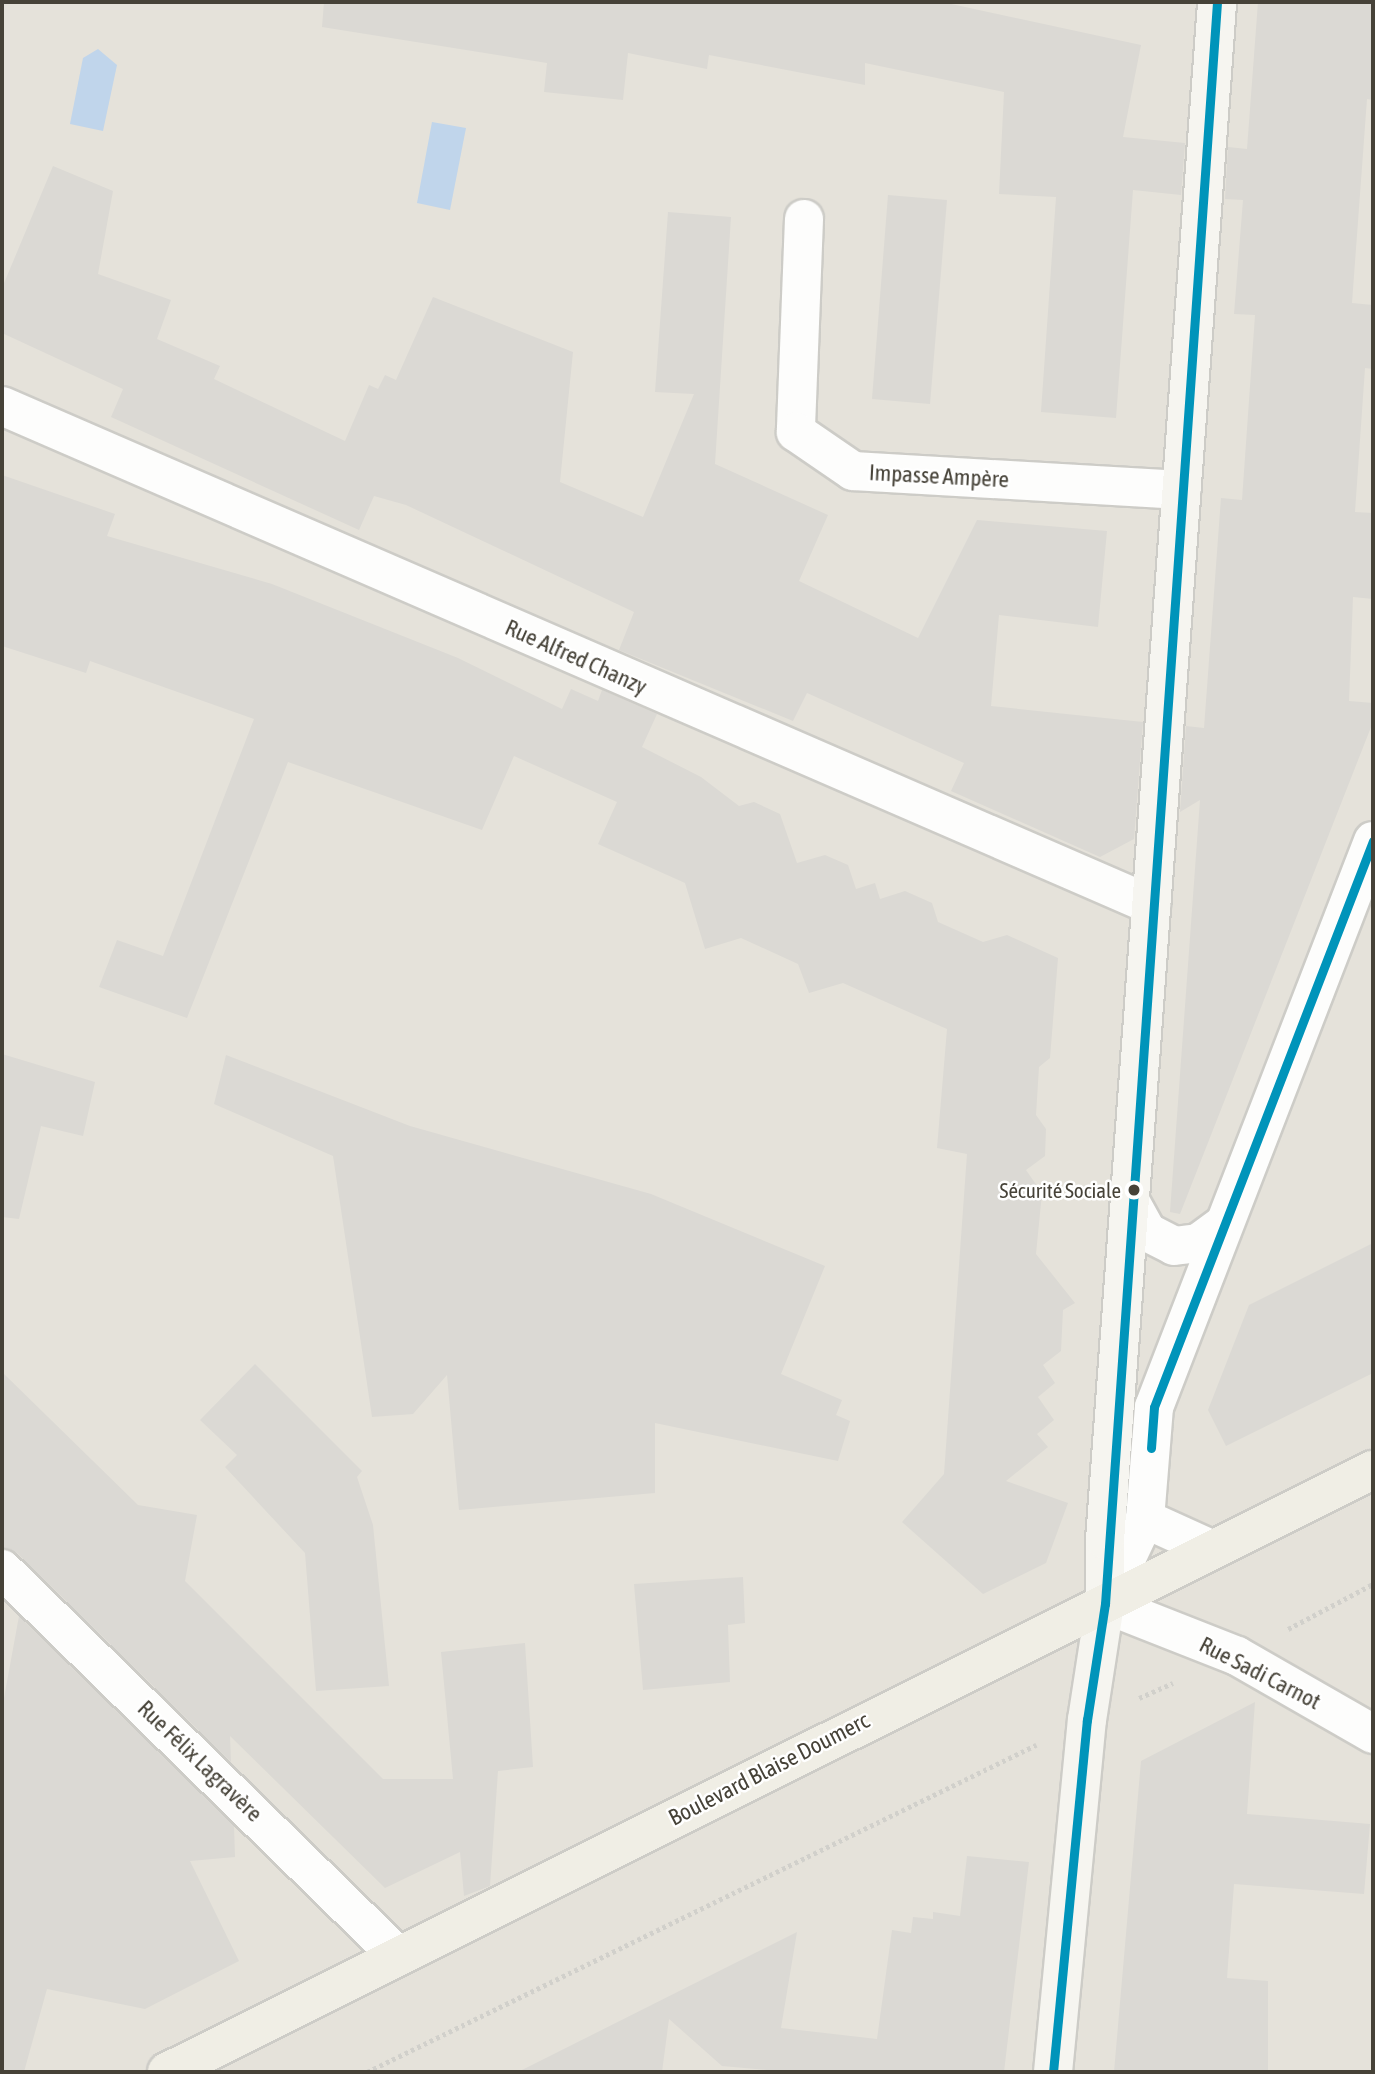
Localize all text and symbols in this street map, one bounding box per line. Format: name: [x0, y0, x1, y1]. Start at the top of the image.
street label: Impasse Ampère: [868, 459, 1010, 493]
street label: Rue Alfred Chanzy: [501, 613, 651, 701]
place label: Sécurité Sociale: [1000, 1177, 1121, 1203]
marker: Sécurité Sociale: [1127, 1183, 1141, 1197]
street label: Rue Sadi Carnot: [1195, 1631, 1325, 1715]
street label: Rue Félix Lagravère: [132, 1695, 268, 1827]
street label: Boulevard Blaise Doumerc: [664, 1706, 874, 1832]

